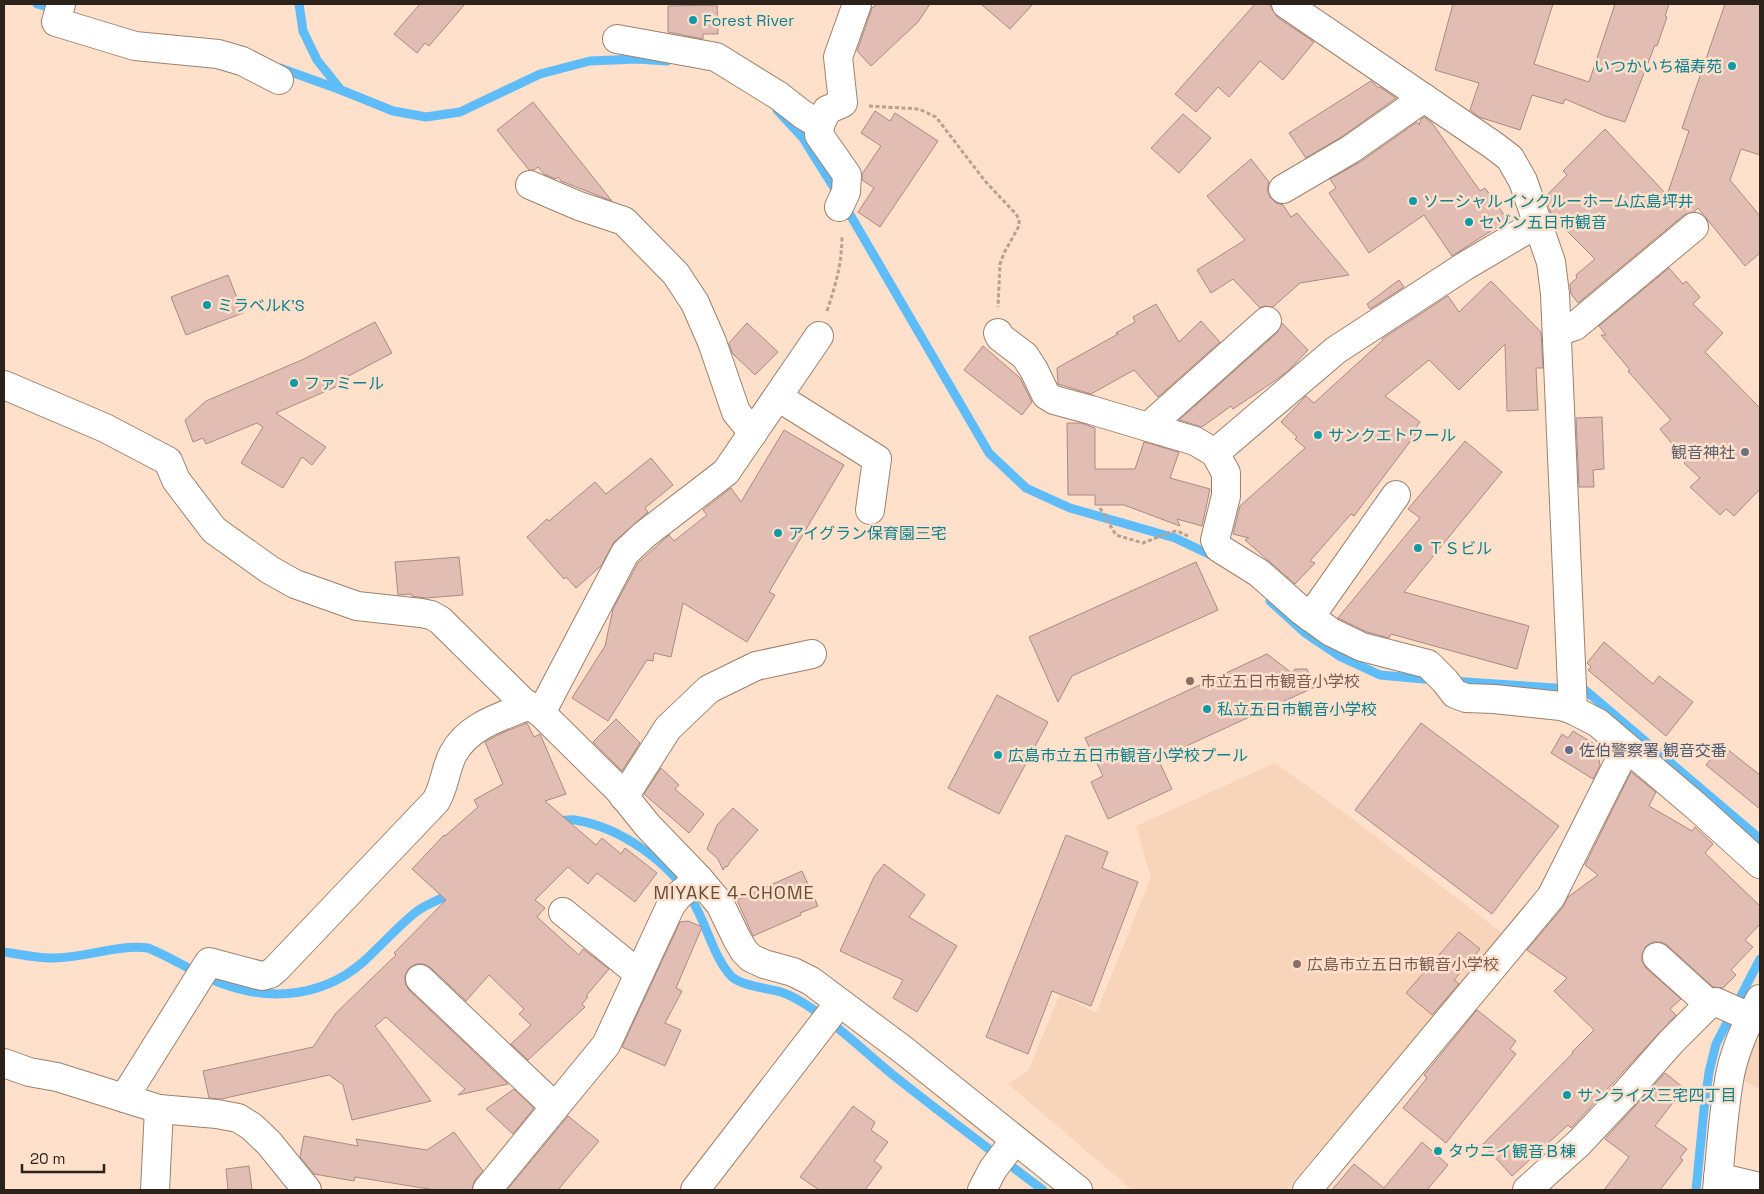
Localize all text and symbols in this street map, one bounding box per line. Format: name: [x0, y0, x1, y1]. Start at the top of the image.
place label: Forest River: [703, 10, 794, 31]
marker: Forest River: [687, 14, 699, 26]
place label: いつかいち福寿苑: [1594, 56, 1722, 77]
marker: いつかいち福寿苑: [1726, 60, 1738, 72]
place label: ソーシャルインクルーホーム広島坪井: [1423, 191, 1694, 212]
marker: ソーシャルインクルーホーム広島坪井: [1407, 195, 1419, 207]
place label: セゾン五日市観音: [1479, 212, 1607, 233]
marker: セゾン五日市観音: [1463, 216, 1475, 228]
place label: ミラベルK’S: [217, 295, 305, 316]
marker: ミラベルK’S: [201, 299, 213, 311]
place label: ファミール: [304, 373, 384, 394]
marker: ファミール: [288, 377, 300, 389]
place label: サンクエトワール: [1328, 425, 1456, 446]
marker: サンクエトワール: [1312, 429, 1324, 441]
place label: 観音神社: [1671, 442, 1735, 463]
marker: 観音神社: [1739, 446, 1751, 458]
place label: アイグラン保育園三宅: [788, 523, 947, 544]
marker: アイグラン保育園三宅: [772, 527, 784, 539]
place label: ＴＳビル: [1428, 538, 1492, 559]
marker: ＴＳビル: [1412, 542, 1424, 554]
place label: 市立五日市観音小学校: [1200, 671, 1360, 692]
marker: 市立五日市観音小学校: [1184, 675, 1196, 687]
place label: 私立五日市観音小学校: [1217, 699, 1377, 720]
marker: 私立五日市観音小学校: [1201, 703, 1213, 715]
place label: 佐伯警察署 観音交番: [1579, 740, 1727, 761]
marker: 佐伯警察署 観音交番: [1563, 744, 1575, 756]
place label: 広島市立五日市観音小学校プール: [1008, 745, 1248, 766]
marker: 広島市立五日市観音小学校プール: [992, 749, 1004, 761]
district label: MIYAKE 4-CHOME: [653, 881, 815, 904]
place label: 広島市立五日市観音小学校: [1307, 954, 1499, 975]
marker: 広島市立五日市観音小学校: [1291, 958, 1303, 970]
place label: サンライズ三宅四丁目: [1577, 1085, 1737, 1106]
marker: サンライズ三宅四丁目: [1561, 1089, 1573, 1101]
place label: タウニイ観音Ｂ棟: [1448, 1141, 1576, 1162]
scale bar: [22, 1142, 105, 1174]
marker: タウニイ観音Ｂ棟: [1432, 1145, 1444, 1157]
text: 20 m: [30, 1149, 65, 1168]

